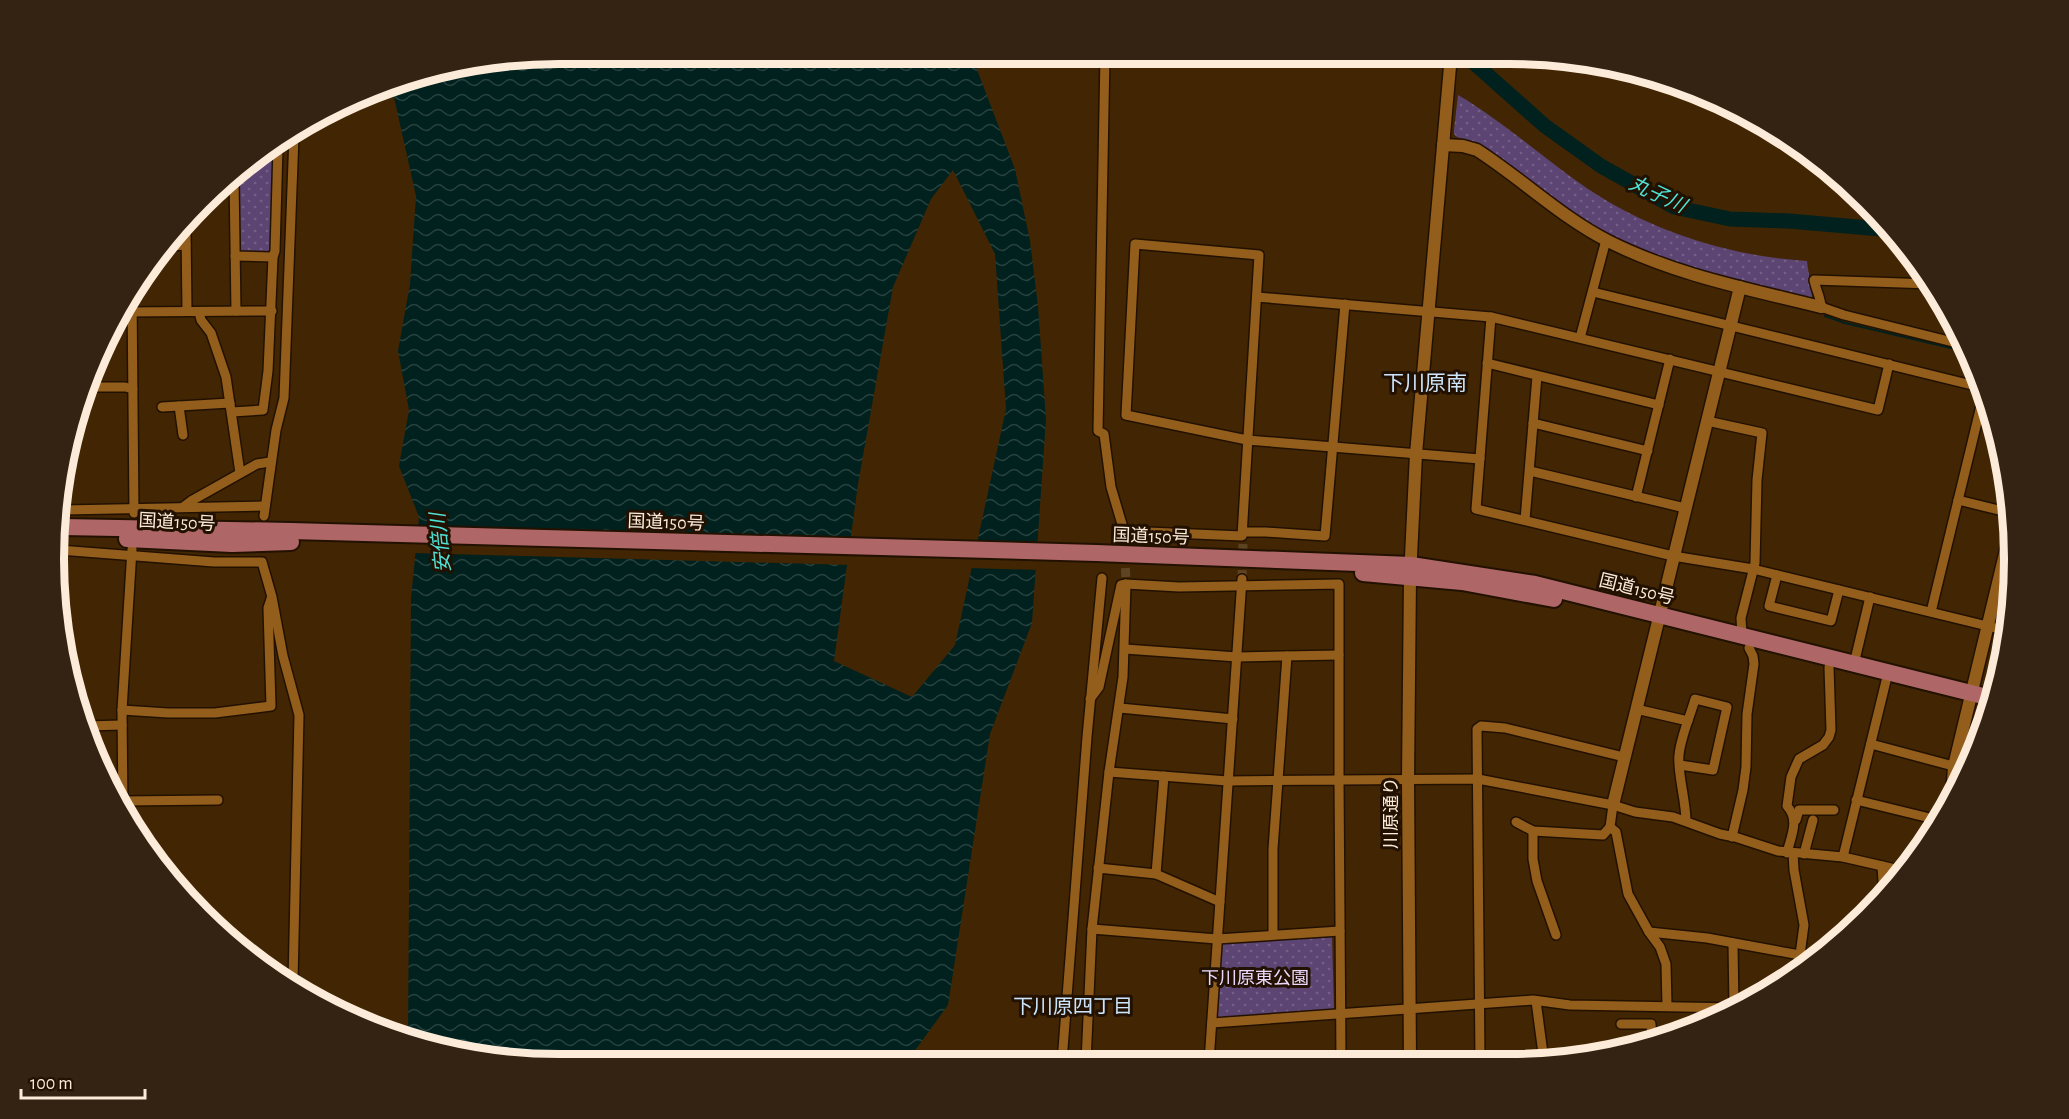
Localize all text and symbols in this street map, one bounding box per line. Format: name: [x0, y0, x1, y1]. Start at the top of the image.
water label: 丸子川: [1626, 172, 1691, 217]
district label: 下川原南: [1383, 372, 1467, 394]
street label: 国道150号: [138, 510, 216, 534]
water label: 安倍川: [427, 510, 454, 574]
street label: 国道150号: [627, 511, 705, 533]
street label: 国道150号: [1112, 525, 1190, 547]
street label: 国道150号: [1597, 570, 1677, 608]
street label: 川原通り: [1382, 777, 1401, 849]
park label: 下川原東公園: [1201, 969, 1309, 988]
district label: 下川原四丁目: [1013, 997, 1133, 1017]
scale bar: [21, 1062, 146, 1100]
text: 100 m: [30, 1075, 73, 1093]

